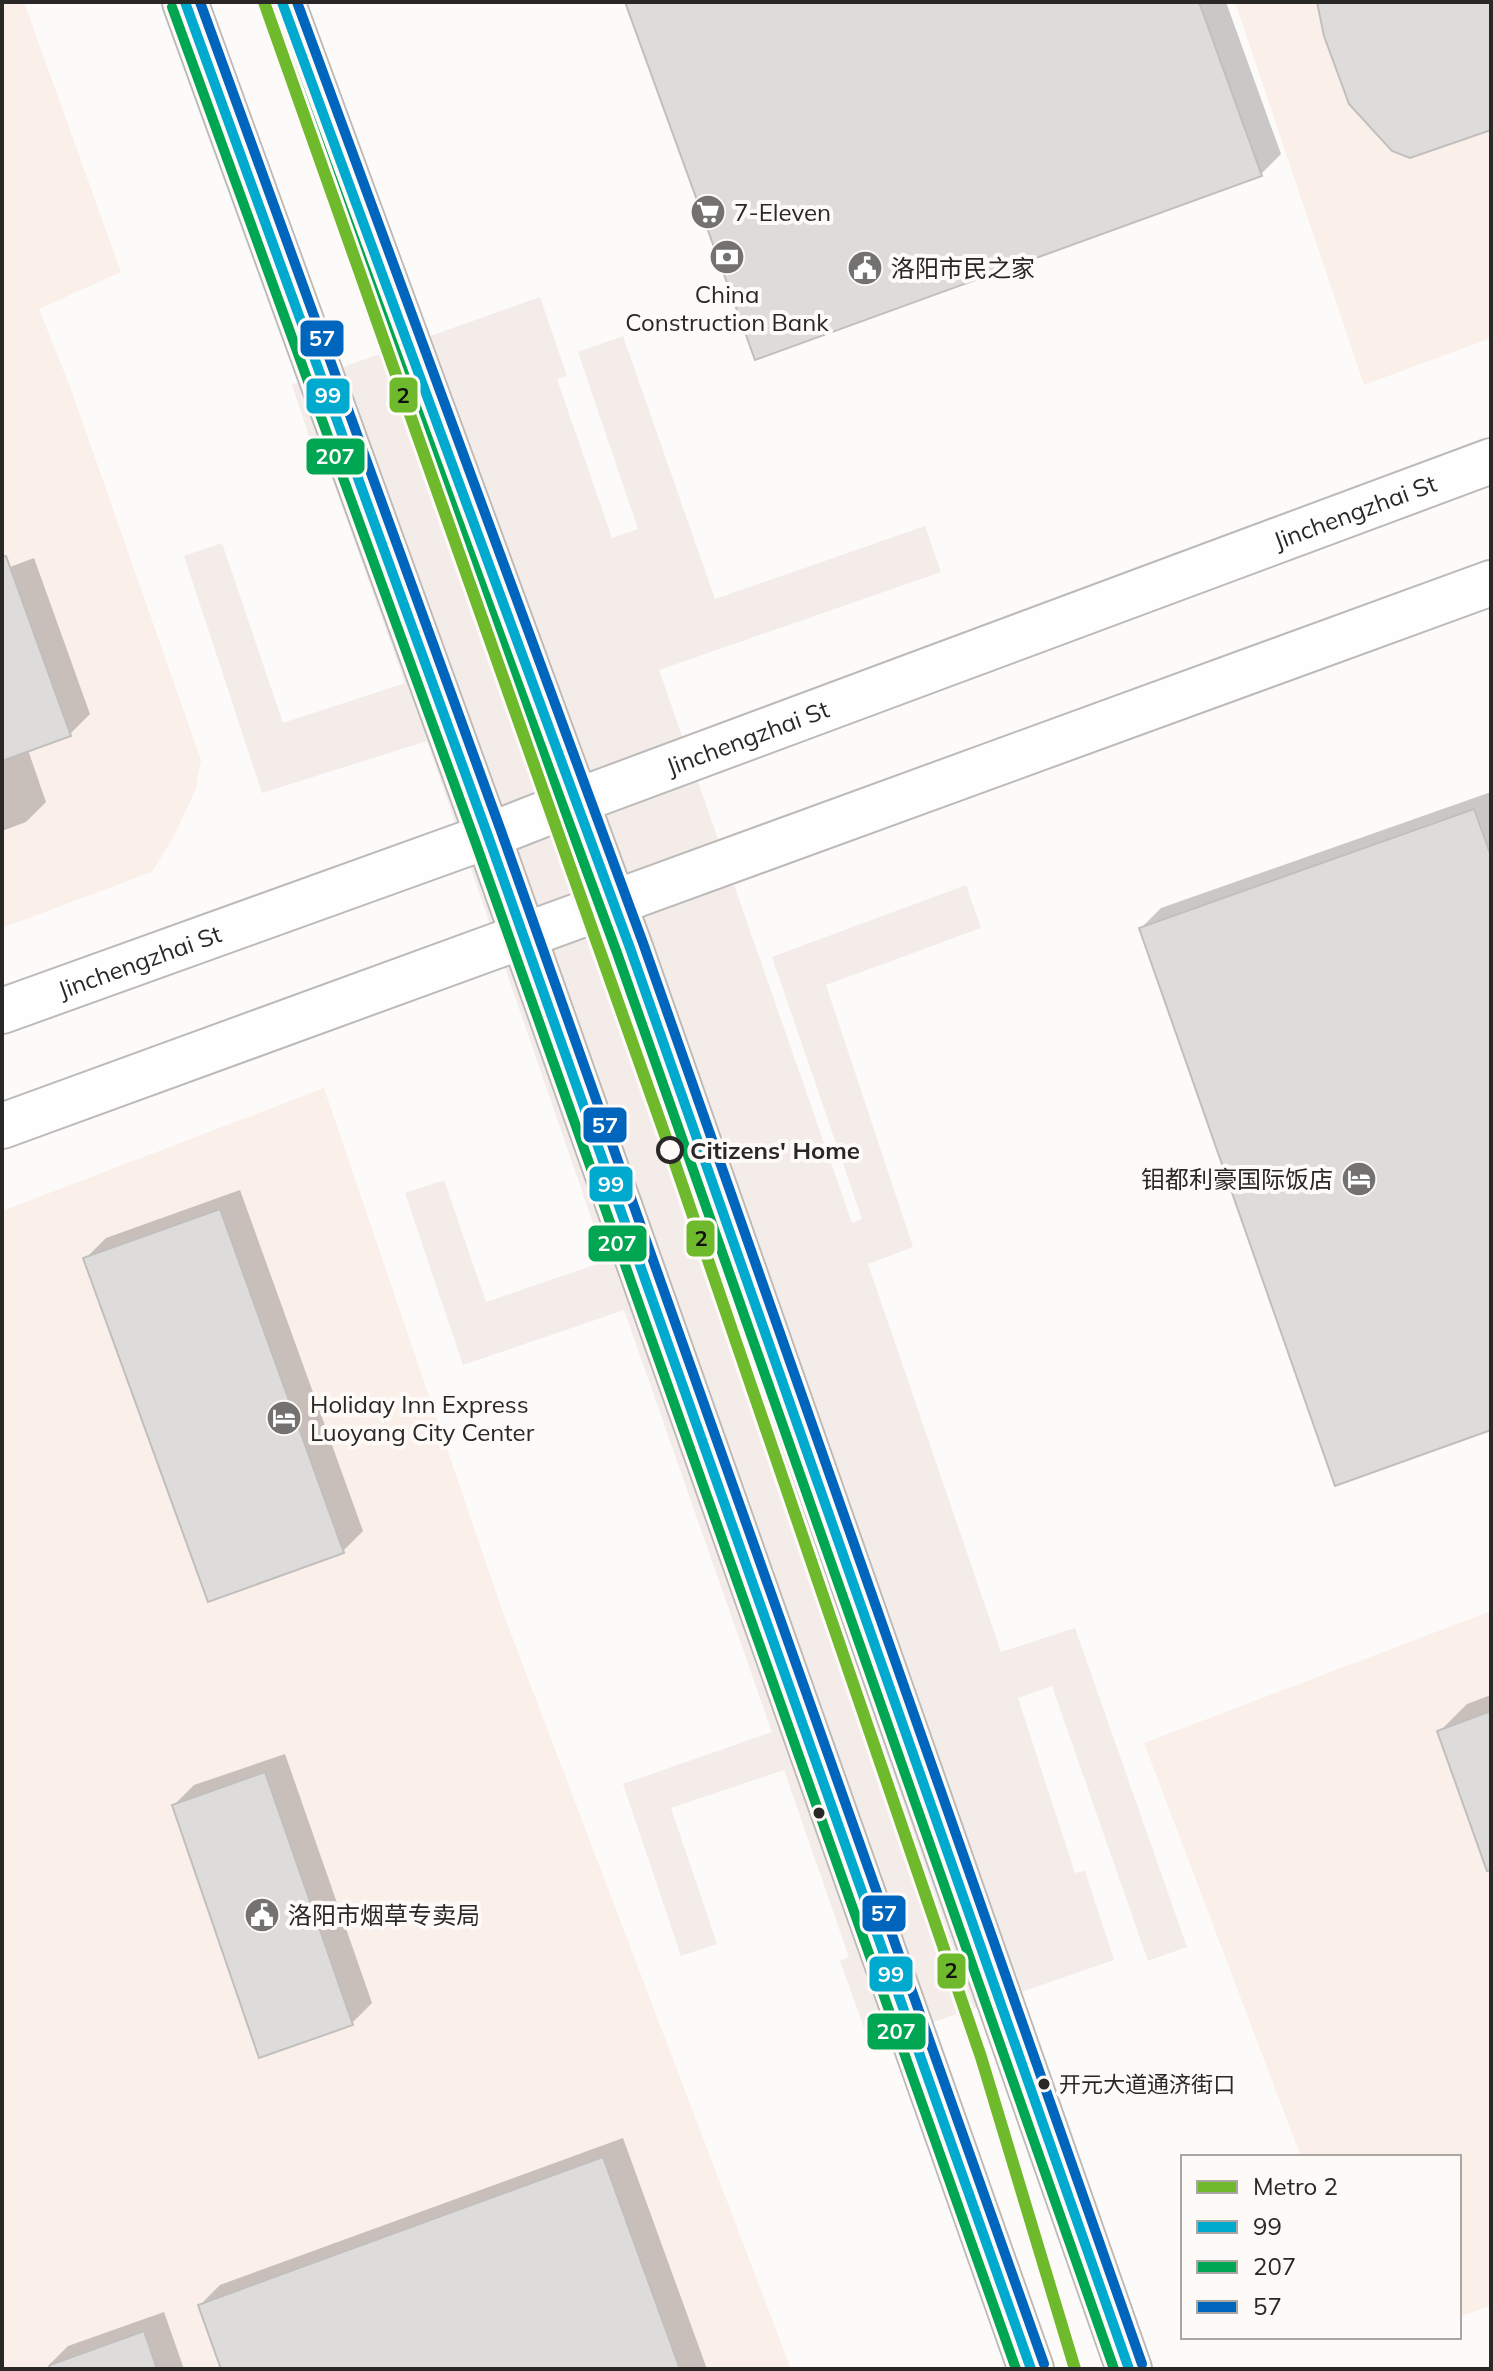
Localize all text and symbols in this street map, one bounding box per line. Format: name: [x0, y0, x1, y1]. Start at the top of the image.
supermarket icon: 7-Eleven: [689, 193, 727, 231]
place label: 7-Eleven: [734, 197, 831, 227]
bank icon: China Construction Bank: [708, 238, 746, 276]
public building icon: 洛阳市民之家: [846, 249, 884, 287]
place label: 洛阳市民之家: [891, 253, 1035, 283]
place label: China Construction Bank: [625, 279, 829, 337]
line badge: 57: [299, 319, 345, 358]
text: 57: [309, 324, 335, 352]
line badge: 2: [388, 376, 419, 414]
line badge: 99: [305, 377, 351, 415]
text: 99: [315, 381, 341, 409]
text: 2: [396, 381, 410, 409]
line badge: 207: [305, 437, 366, 476]
text: 207: [315, 442, 355, 470]
street label: Jinchengzhai St: [1269, 468, 1440, 556]
street label: Jinchengzhai St: [662, 694, 833, 782]
street label: Jinchengzhai St: [54, 918, 225, 1005]
line badge: 57: [582, 1106, 628, 1144]
text: 57: [592, 1111, 618, 1139]
place label: Citizens' Home: [690, 1135, 860, 1165]
marker: Citizens' Home: [657, 1137, 683, 1163]
hotel icon: 钼都利豪国际饭店: [1340, 1160, 1378, 1198]
place label: 钼都利豪国际饭店: [1141, 1164, 1333, 1194]
line badge: 99: [588, 1165, 634, 1203]
text: 99: [598, 1170, 624, 1198]
line badge: 2: [685, 1219, 716, 1258]
line badge: 207: [587, 1224, 648, 1263]
text: 2: [694, 1224, 708, 1252]
text: 207: [597, 1229, 637, 1257]
place label: Holiday Inn Express Luoyang City Center: [310, 1389, 535, 1447]
hotel icon: Holiday Inn Express Luoyang City Center: [265, 1399, 303, 1437]
unlabelled marker: [811, 1805, 827, 1821]
line badge: 57: [861, 1894, 907, 1933]
public building icon: 洛阳市烟草专卖局: [243, 1896, 281, 1934]
text: 57: [871, 1899, 897, 1927]
place label: 洛阳市烟草专卖局: [288, 1900, 480, 1930]
line badge: 2: [936, 1952, 967, 1990]
line badge: 99: [868, 1955, 914, 1993]
text: 2: [944, 1956, 958, 1984]
text: 99: [878, 1960, 904, 1988]
line badge: 207: [866, 2012, 927, 2051]
text: 207: [876, 2017, 916, 2045]
place label: 开元大道通济街口: [1059, 2070, 1235, 2098]
marker: 开元大道通济街口: [1036, 2076, 1052, 2092]
legend: [1181, 2155, 1461, 2339]
text: Metro 2: [1253, 2171, 1338, 2201]
text: 99: [1253, 2211, 1282, 2241]
text: 207: [1253, 2251, 1296, 2281]
text: 57: [1253, 2291, 1282, 2321]

